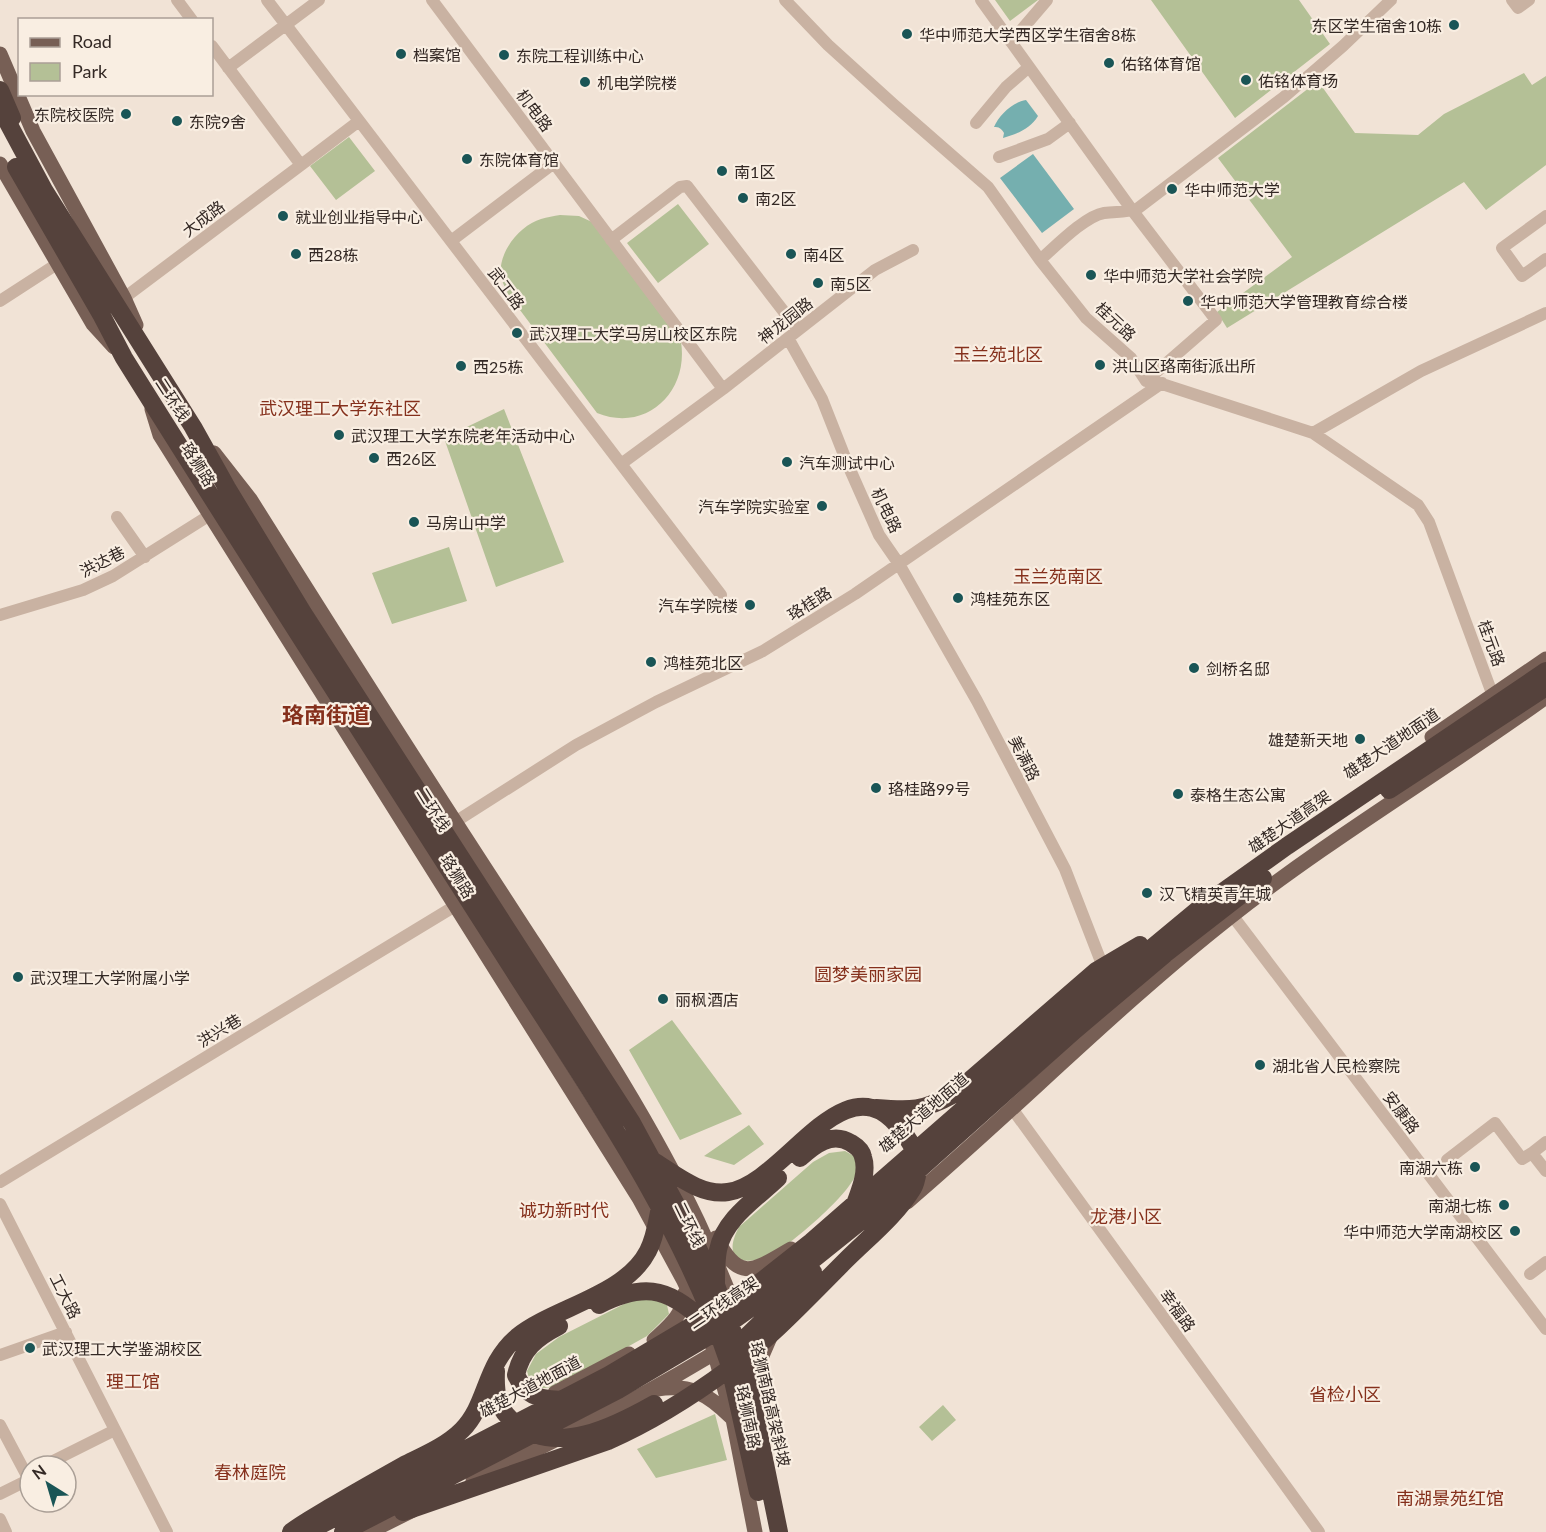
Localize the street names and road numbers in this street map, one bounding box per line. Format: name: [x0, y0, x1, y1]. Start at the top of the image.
street label: 机电路: [513, 85, 557, 135]
street label: 大成路: [178, 196, 228, 240]
street label: 武工路: [485, 263, 529, 313]
street label: 神龙园路: [754, 293, 816, 347]
street label: 桂元路: [1092, 298, 1140, 344]
street label: 二环线: [152, 374, 194, 424]
street label: 珞狮路: [178, 439, 220, 489]
street label: 机电路: [868, 484, 906, 536]
street label: 洪达巷: [76, 542, 128, 580]
street label: 珞桂路: [784, 582, 834, 624]
street label: 桂元路: [1475, 617, 1509, 669]
street label: 雄楚大道地面道: [1339, 704, 1443, 782]
street label: 美满路: [1006, 732, 1044, 784]
street label: 二环线: [413, 784, 455, 834]
street label: 雄楚大道高架: [1244, 786, 1334, 856]
street label: 珞狮路: [437, 851, 479, 901]
street label: 洪兴巷: [194, 1009, 244, 1051]
street label: 雄楚大道地面道: [874, 1068, 972, 1156]
street label: 安康路: [1380, 1087, 1424, 1137]
street label: 二环线: [671, 1198, 709, 1250]
street label: 工大路: [47, 1270, 85, 1322]
street label: 二环线高架: [685, 1272, 761, 1332]
street label: 幸福路: [1156, 1285, 1200, 1335]
street label: 珞狮南路高架斜坡: [747, 1339, 795, 1469]
street label: 雄楚大道地面道: [476, 1351, 584, 1421]
street label: 珞狮南路: [733, 1384, 765, 1450]

